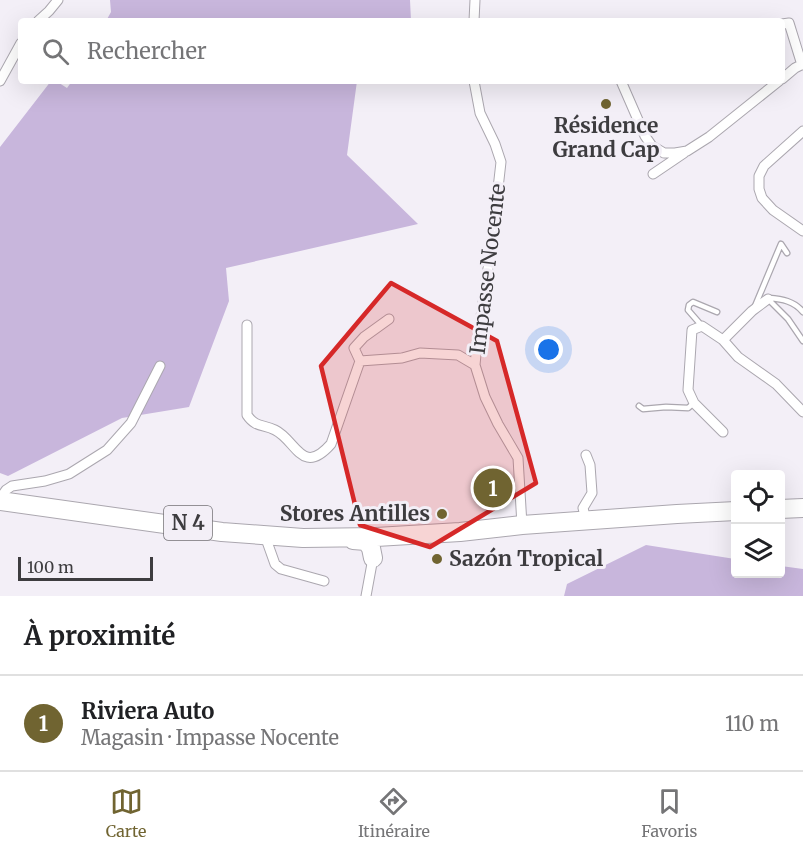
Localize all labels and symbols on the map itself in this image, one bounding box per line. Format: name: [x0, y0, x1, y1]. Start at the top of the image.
marker: Résidence Grand Cap: [599, 97, 613, 111]
place label: Résidence Grand Cap: [552, 112, 660, 163]
street label: Impasse Nocente: [464, 182, 511, 356]
your location: [534, 335, 563, 364]
pin: 1: [474, 466, 512, 510]
place label: Stores Antilles: [280, 500, 430, 527]
road number: N 4: [164, 506, 212, 540]
marker: Stores Antilles: [435, 507, 449, 521]
place label: Sazón Tropical: [449, 545, 604, 572]
marker: Sazón Tropical: [430, 552, 444, 566]
scale bar: [18, 554, 153, 582]

